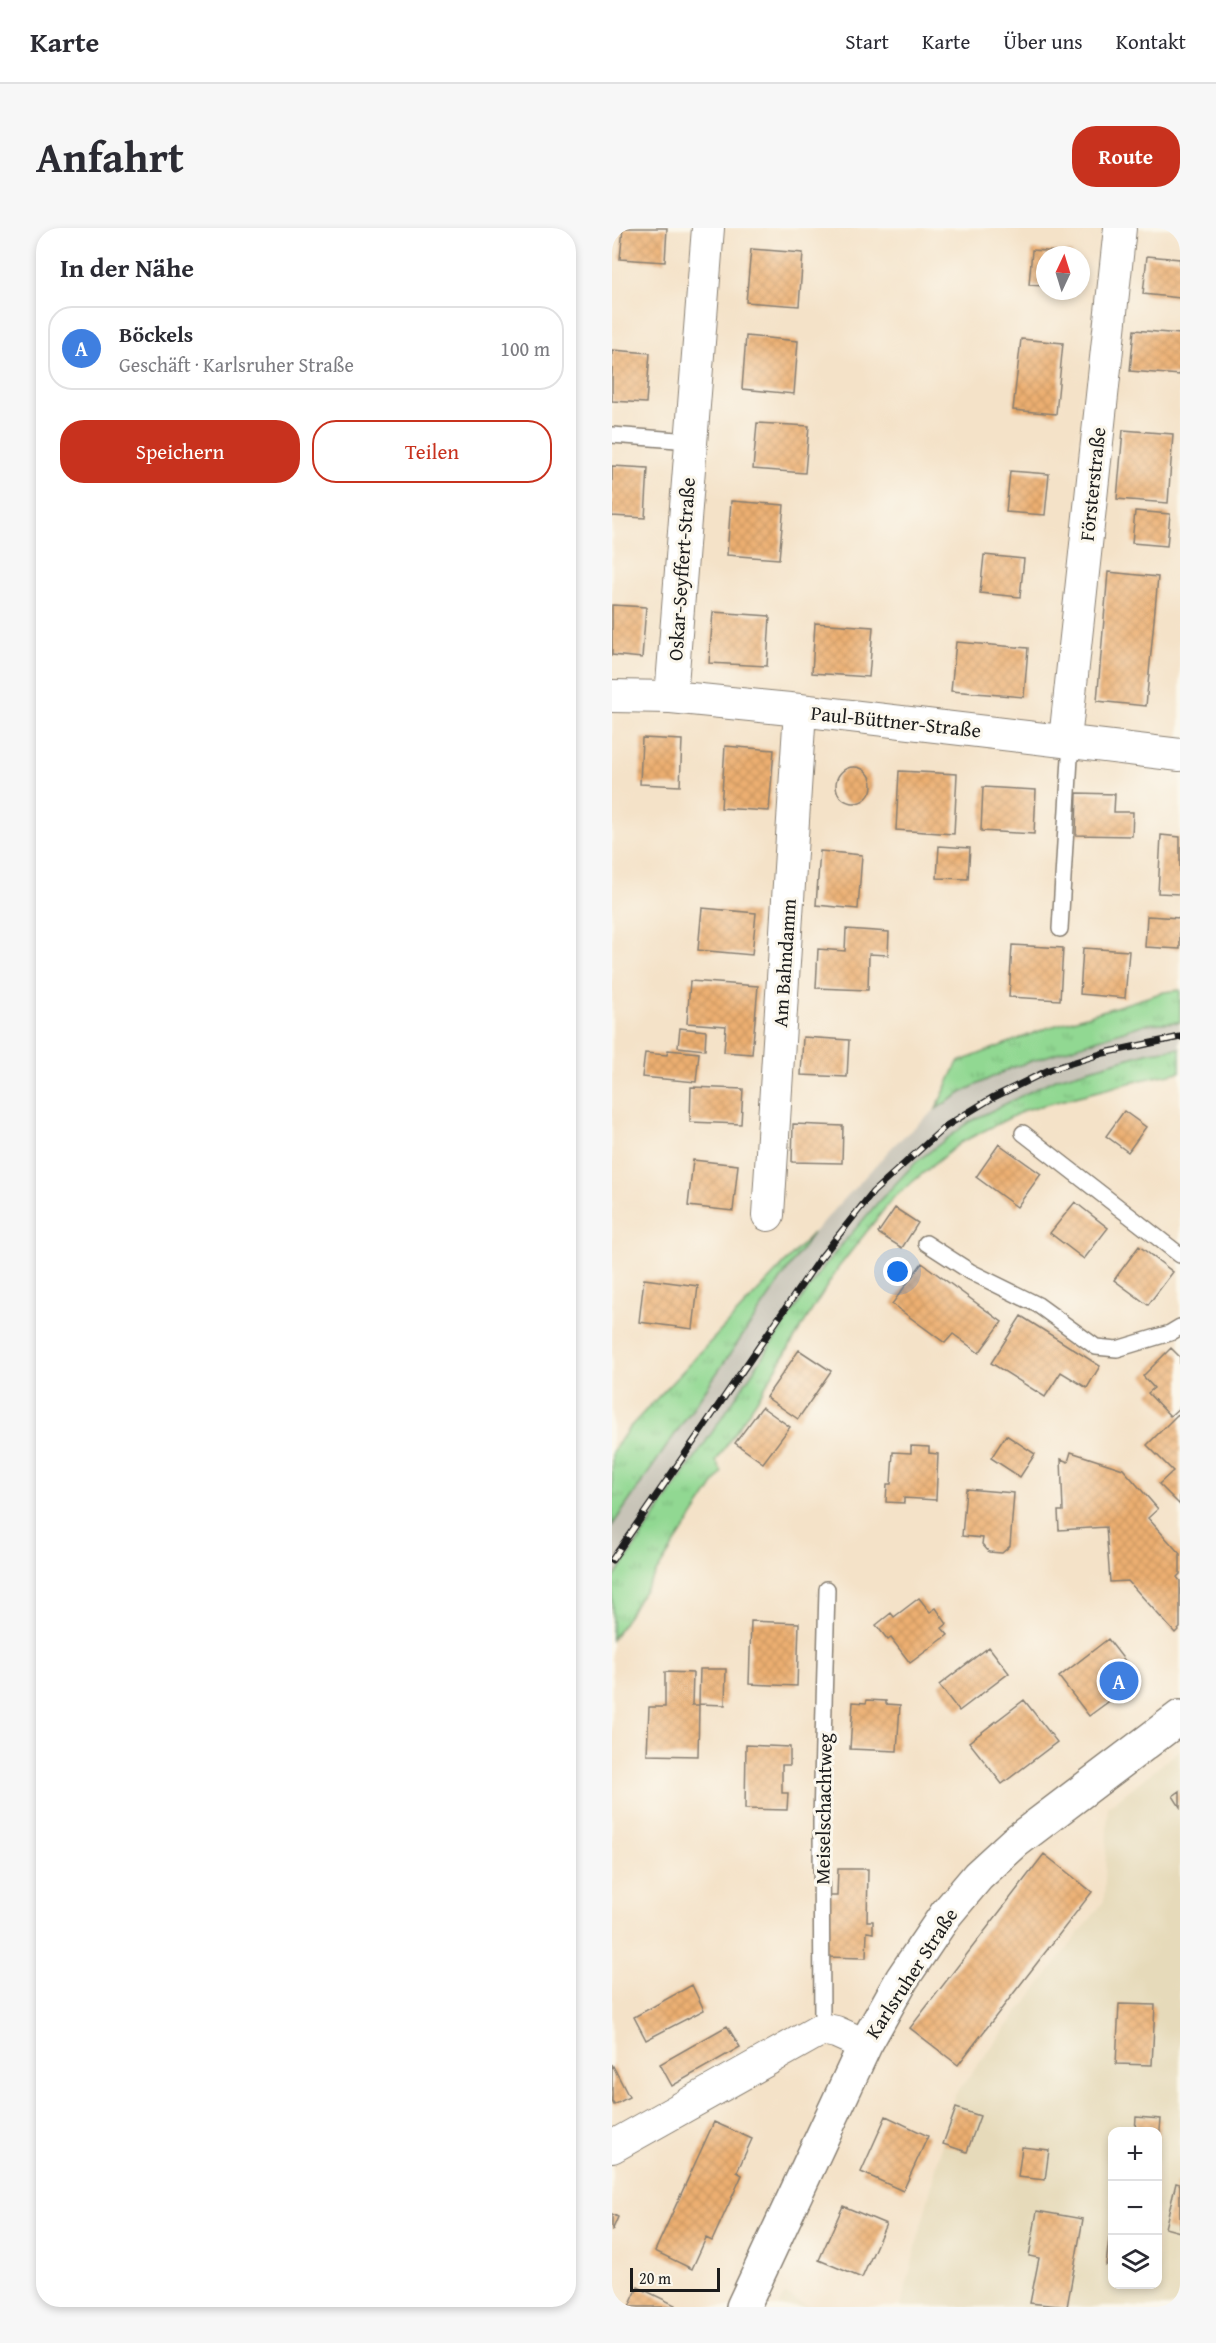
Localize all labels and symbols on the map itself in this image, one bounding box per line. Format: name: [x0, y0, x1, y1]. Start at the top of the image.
north arrow: [1036, 246, 1090, 300]
street label: Försterstraße: [1072, 426, 1112, 542]
street label: Oskar-Seyffert-Straße: [660, 476, 702, 662]
street label: Paul-Büttner-Straße: [809, 698, 983, 744]
street label: Am Bahndamm: [765, 897, 803, 1028]
your location: [883, 1257, 912, 1286]
pin: A: [1100, 1658, 1138, 1704]
street label: Meiselschachtweg: [807, 1733, 839, 1885]
street label: Karlsruher Straße: [858, 1902, 964, 2044]
scale bar: [630, 2265, 720, 2292]

